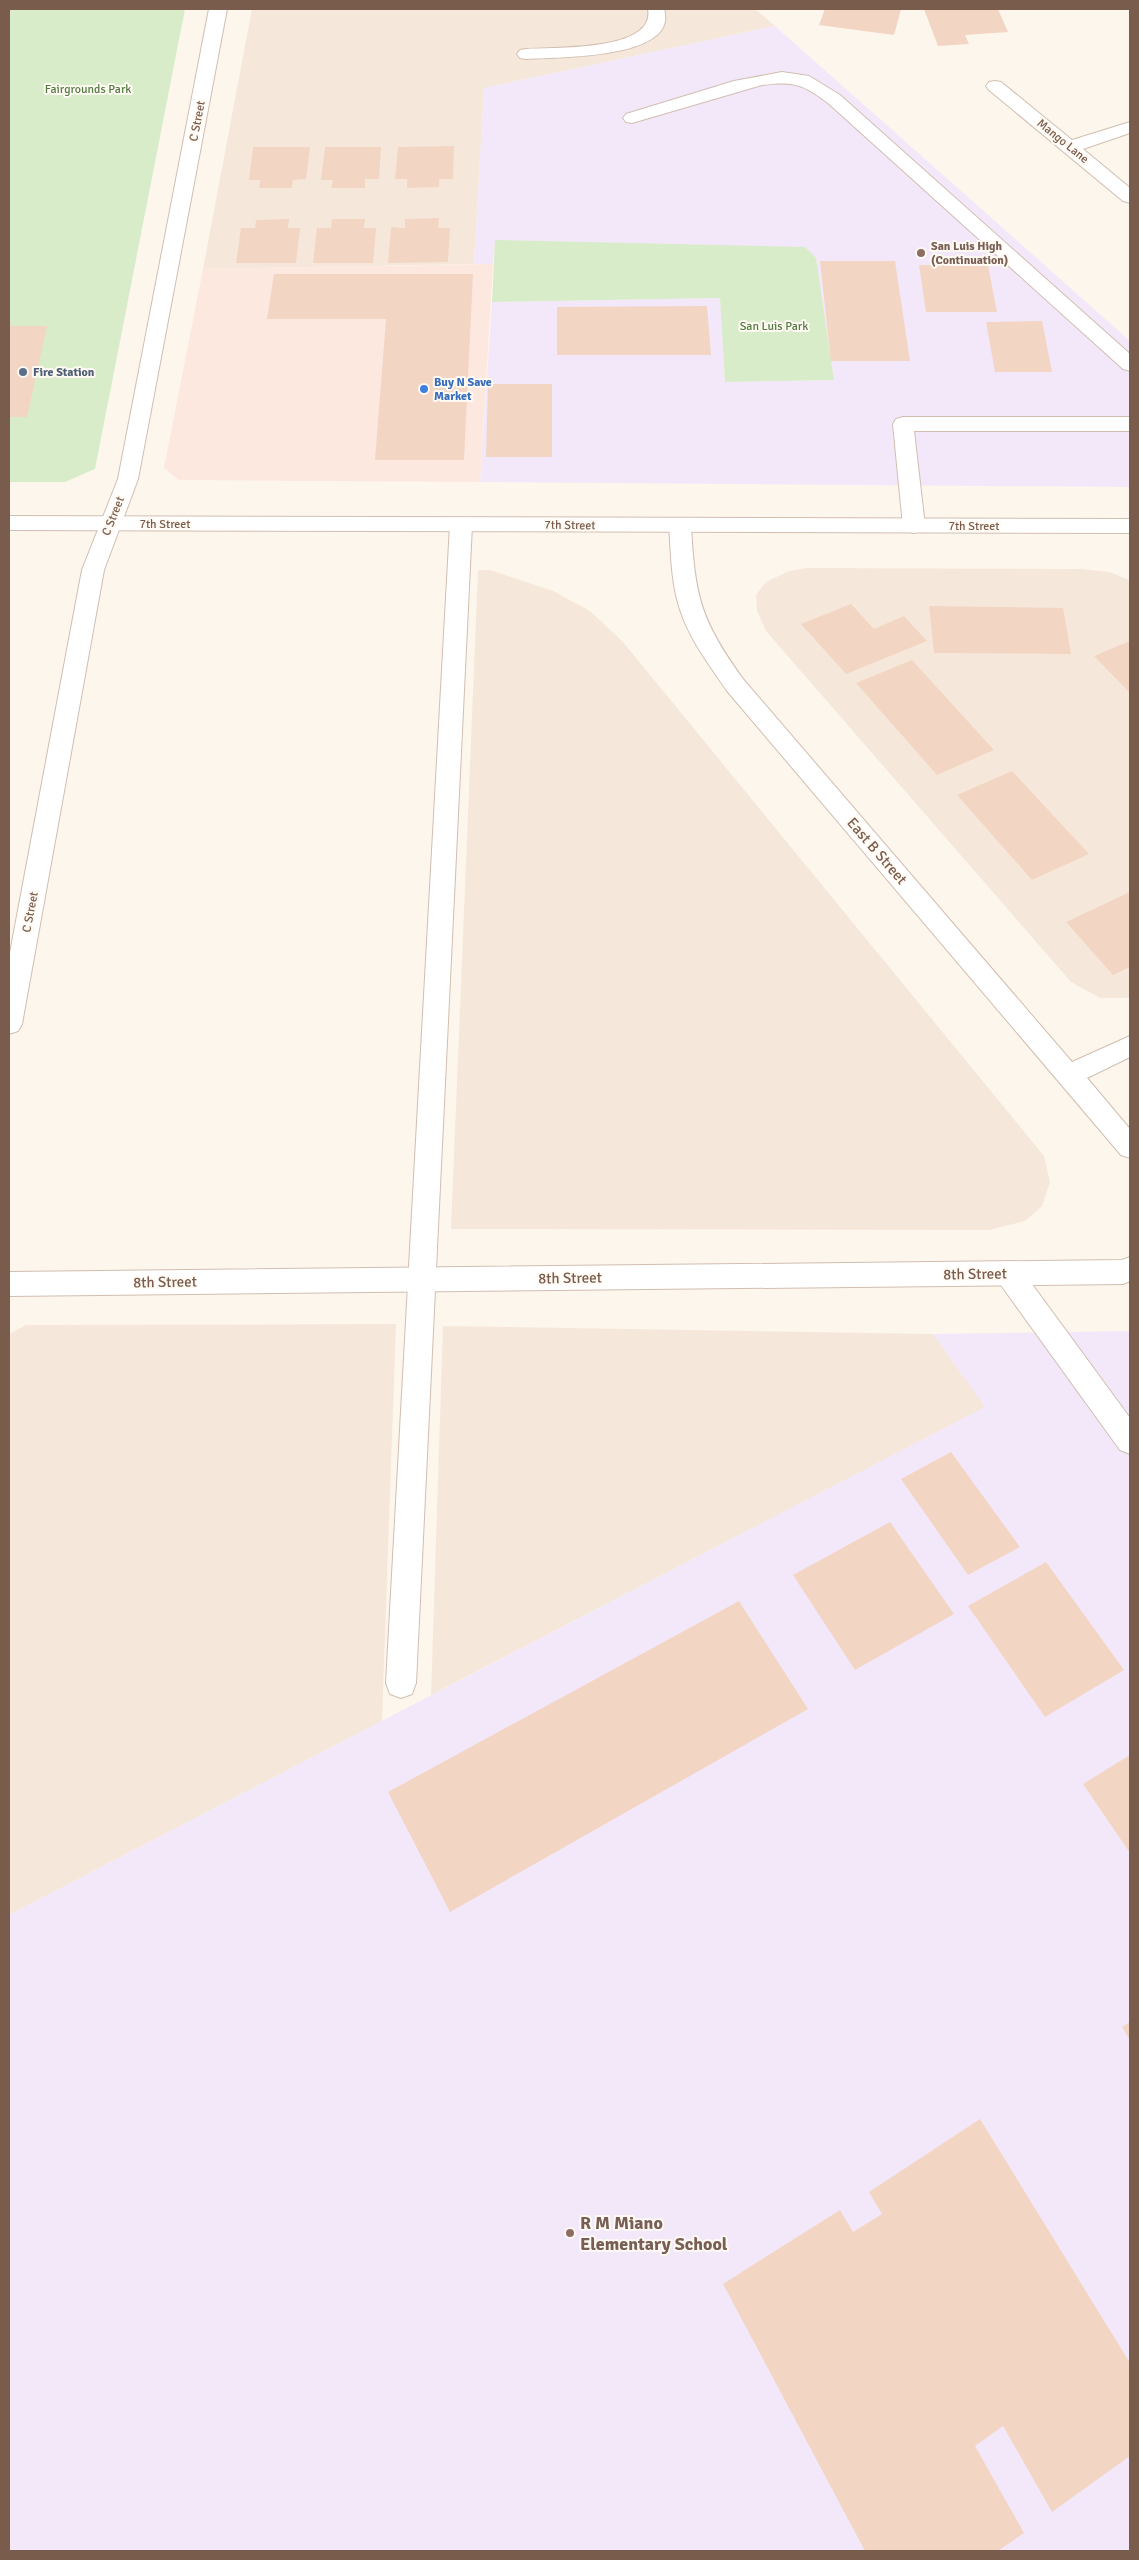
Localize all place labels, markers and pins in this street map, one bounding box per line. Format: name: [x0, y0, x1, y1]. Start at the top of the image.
place label: San Luis High (Continuation): [931, 239, 1008, 268]
marker: San Luis High (Continuation): [915, 247, 927, 259]
place label: Fire Station: [33, 365, 95, 380]
marker: Fire Station: [17, 366, 29, 378]
place label: Buy N Save Market: [434, 375, 492, 404]
marker: Buy N Save Market: [418, 383, 430, 395]
place label: R M Miano Elementary School: [580, 2212, 728, 2255]
marker: R M Miano Elementary School: [564, 2227, 576, 2239]

